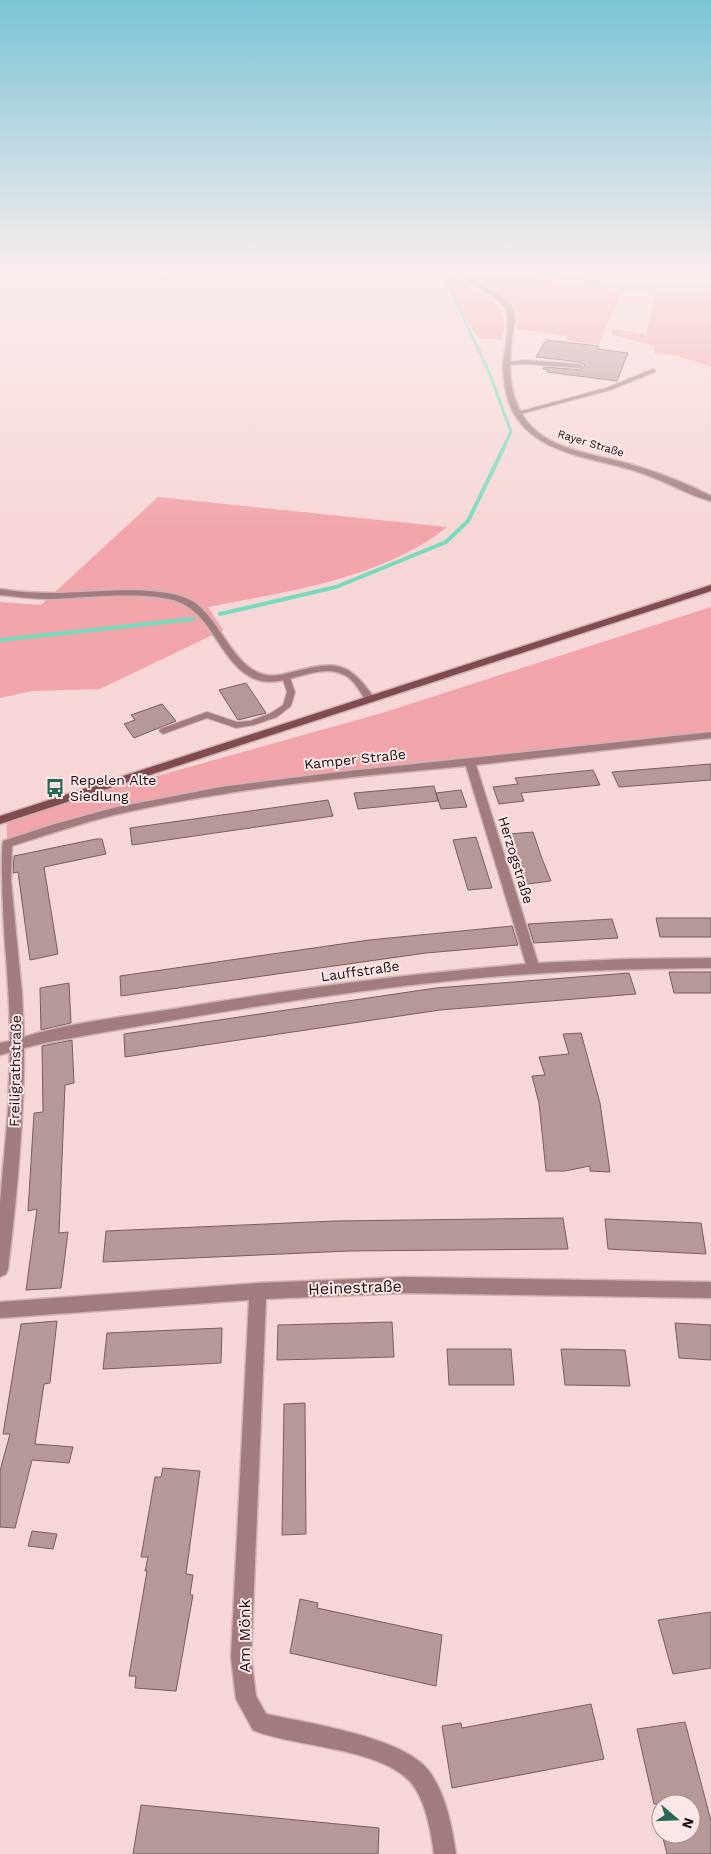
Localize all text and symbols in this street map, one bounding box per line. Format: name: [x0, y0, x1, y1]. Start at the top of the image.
street label: Rayer Straße: [556, 427, 626, 460]
street label: Kamper Straße: [303, 746, 407, 772]
place label: Repelen Alte Siedlung: [70, 772, 156, 804]
bus stop icon: Repelen Alte Siedlung: [44, 777, 66, 799]
street label: Herzogstraße: [495, 814, 537, 906]
street label: Lauffstraße: [320, 958, 400, 984]
street label: Freiligrathstraße: [6, 1015, 24, 1127]
street label: Heinestraße: [308, 1276, 402, 1299]
street label: Am Mönk: [235, 1599, 254, 1673]
north arrow: [651, 1794, 701, 1844]
text: N: [679, 1816, 698, 1831]

